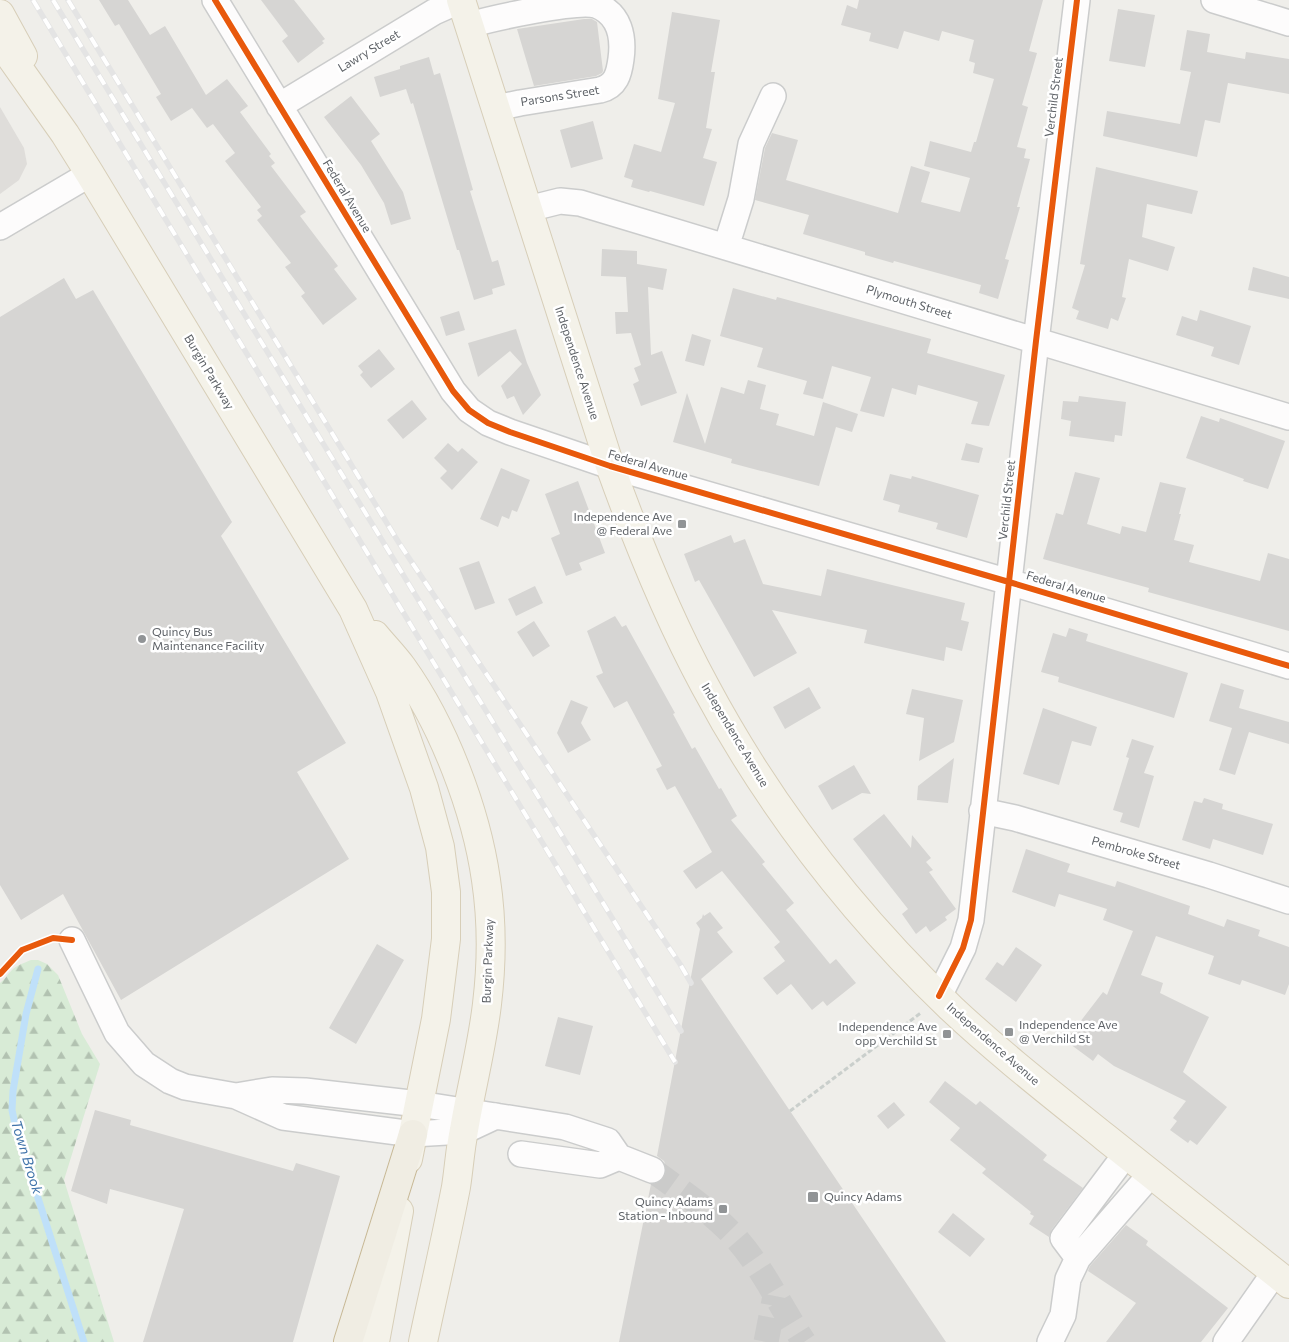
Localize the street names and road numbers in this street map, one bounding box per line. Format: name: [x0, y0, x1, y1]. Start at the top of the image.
street label: Lawry Street: [335, 26, 402, 74]
street label: Verchild Street: [1041, 56, 1065, 138]
street label: Parsons Street: [519, 82, 600, 108]
street label: Federal Avenue: [321, 157, 375, 234]
street label: Plymouth Street: [865, 281, 954, 321]
street label: Independence Avenue: [553, 304, 603, 421]
street label: Burgin Parkway: [182, 331, 238, 411]
street label: Federal Avenue: [607, 446, 690, 482]
street label: Verchild Street: [995, 459, 1017, 541]
street label: Federal Avenue: [1025, 567, 1108, 605]
street label: Independence Avenue: [699, 680, 772, 789]
street label: Pembroke Street: [1090, 833, 1182, 871]
street label: Burgin Parkway: [479, 918, 495, 1004]
street label: Independence Avenue: [944, 999, 1043, 1087]

